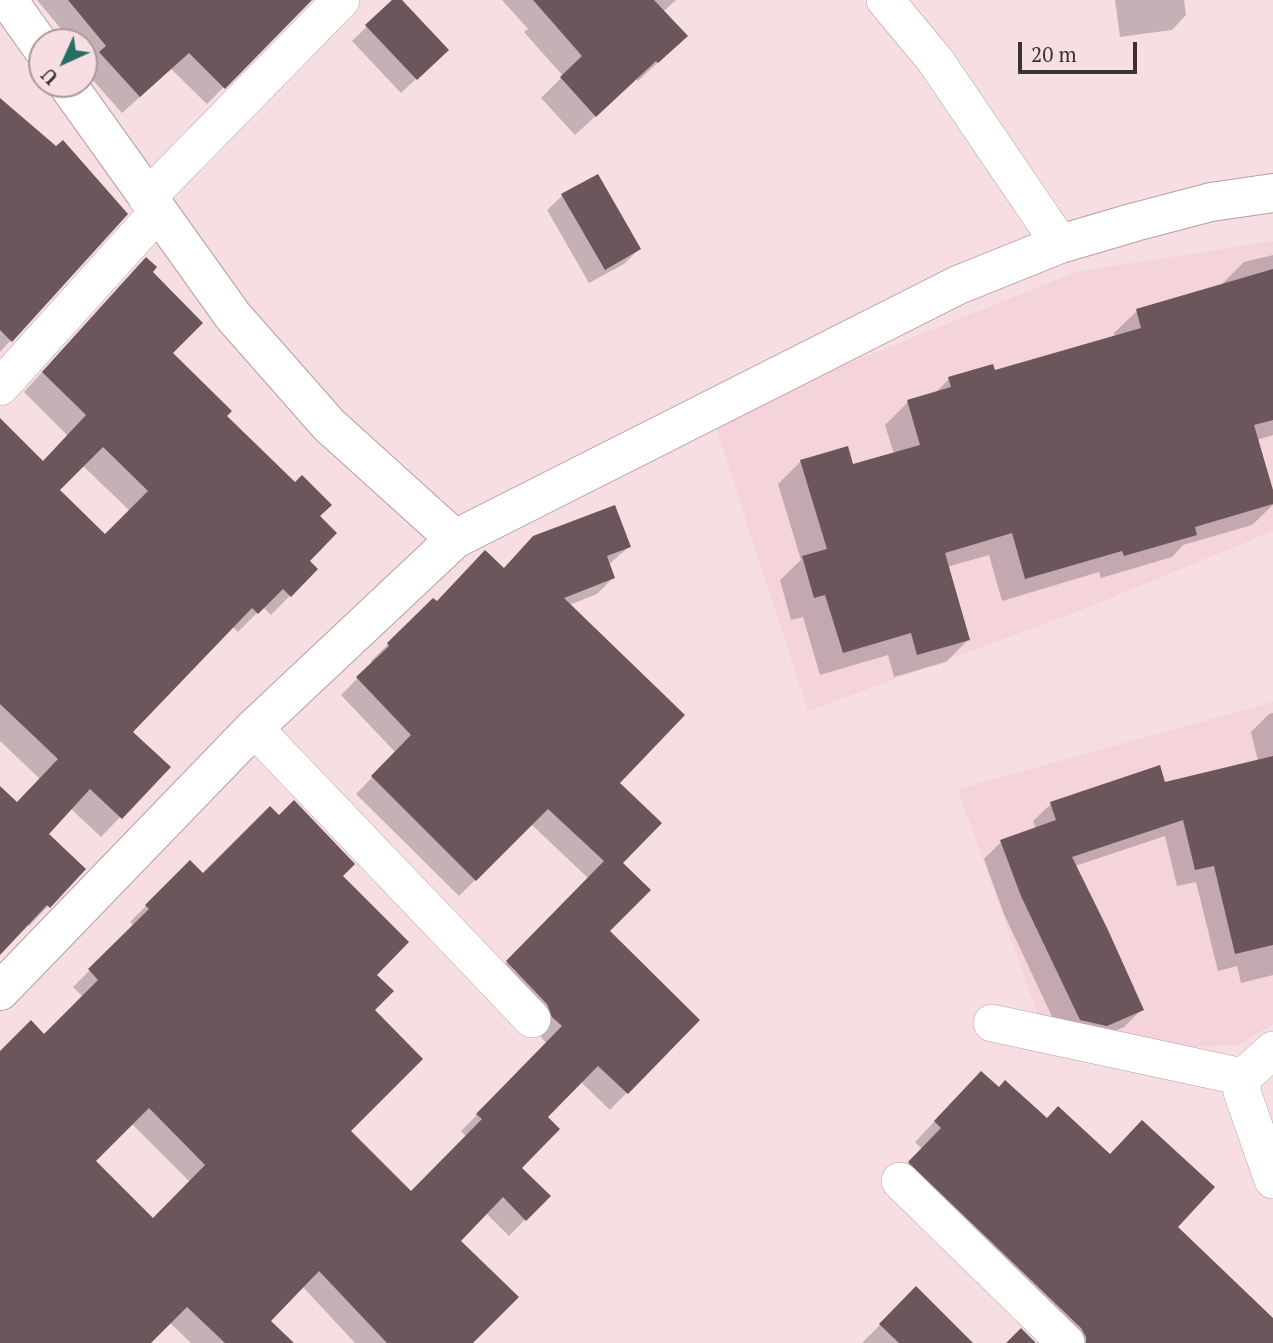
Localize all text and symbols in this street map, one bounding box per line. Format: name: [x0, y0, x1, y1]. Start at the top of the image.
north arrow: [28, 28, 98, 98]
scale bar: [1021, 28, 1140, 72]
text: 20 m: [1031, 40, 1077, 68]
text: U: [36, 63, 63, 90]

